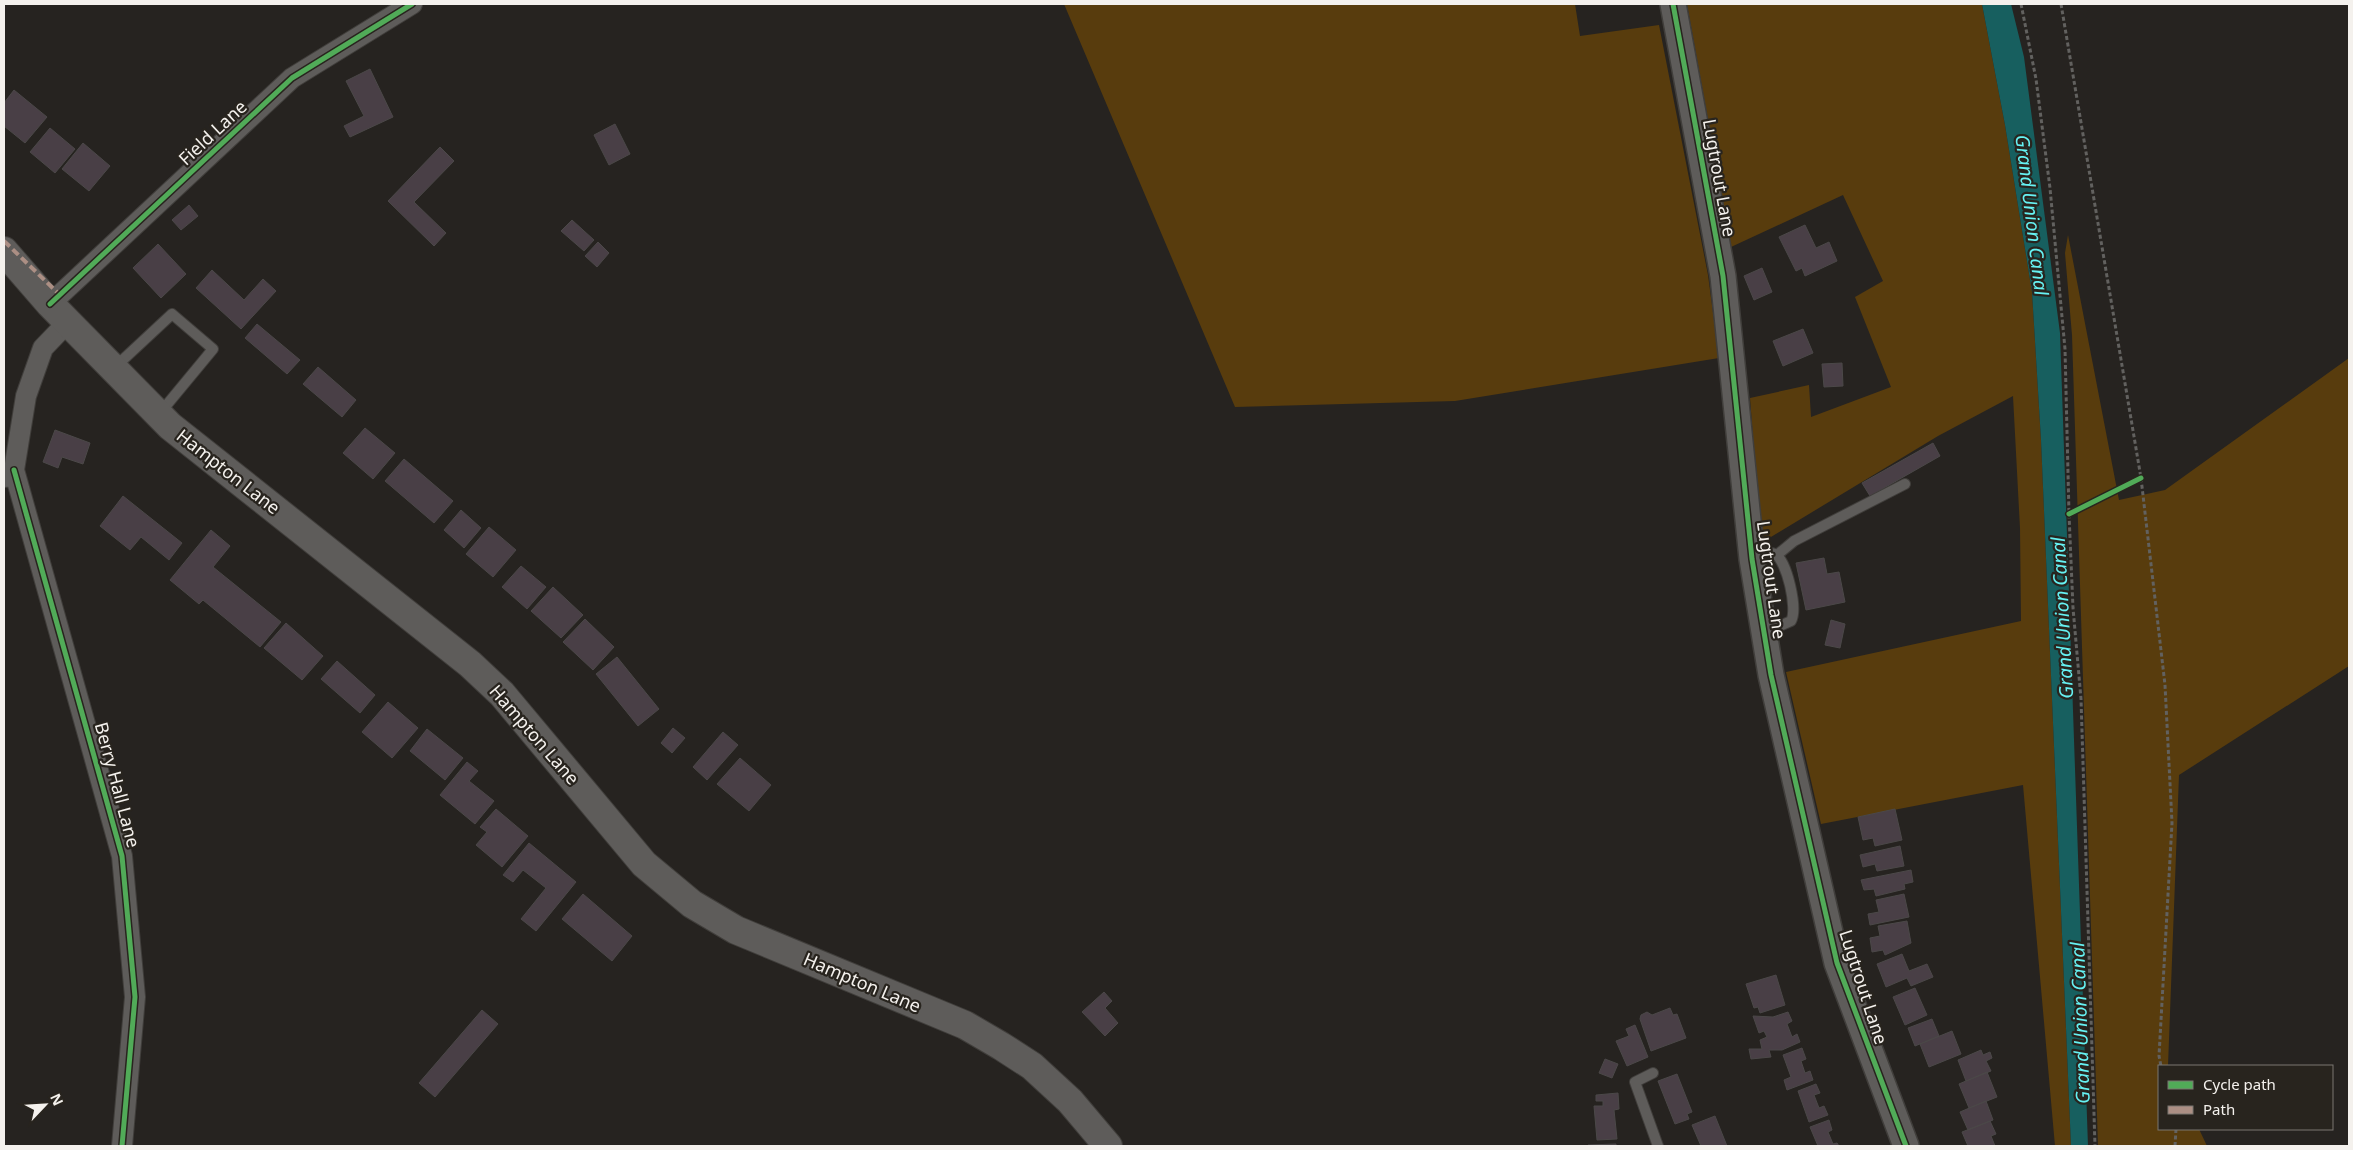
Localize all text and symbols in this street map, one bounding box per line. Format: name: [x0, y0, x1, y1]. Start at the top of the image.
street label: Field Lane: [173, 94, 252, 170]
street label: Lugtrout Lane: [1698, 117, 1742, 239]
water label: Grand Union Canal: [2009, 133, 2055, 298]
street label: Hampton Lane: [172, 423, 285, 519]
street label: Lugtrout Lane: [1752, 519, 1792, 641]
water label: Grand Union Canal: [2045, 535, 2079, 699]
street label: Hampton Lane: [485, 679, 585, 790]
street label: Berry Hall Lane: [90, 719, 146, 850]
street label: Lugtrout Lane: [1834, 926, 1894, 1047]
water label: Grand Union Canal: [2064, 941, 2096, 1104]
street label: Hampton Lane: [800, 947, 925, 1018]
legend: [2158, 1065, 2333, 1130]
text: Cycle path: [2203, 1074, 2276, 1094]
north arrow: [20, 1080, 70, 1130]
text: N: [46, 1090, 68, 1108]
text: Path: [2203, 1099, 2235, 1119]

